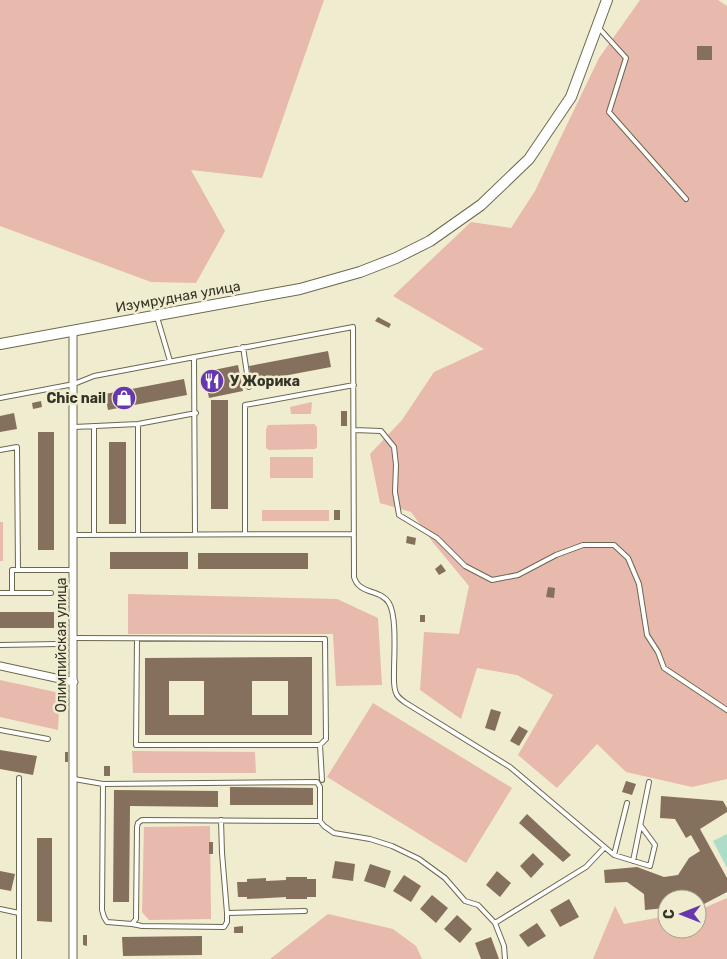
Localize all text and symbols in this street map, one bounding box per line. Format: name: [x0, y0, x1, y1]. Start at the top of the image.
street label: Изумрудная улица: [114, 278, 242, 316]
restaurant icon: У Жорика: [199, 368, 225, 394]
place label: У Жорика: [230, 373, 300, 390]
shop icon: Chic nail: [111, 385, 137, 411]
place label: Chic nail: [47, 390, 106, 407]
street label: Олимпийская улица: [53, 577, 70, 713]
north arrow: [657, 889, 707, 939]
text: С: [661, 909, 678, 919]

